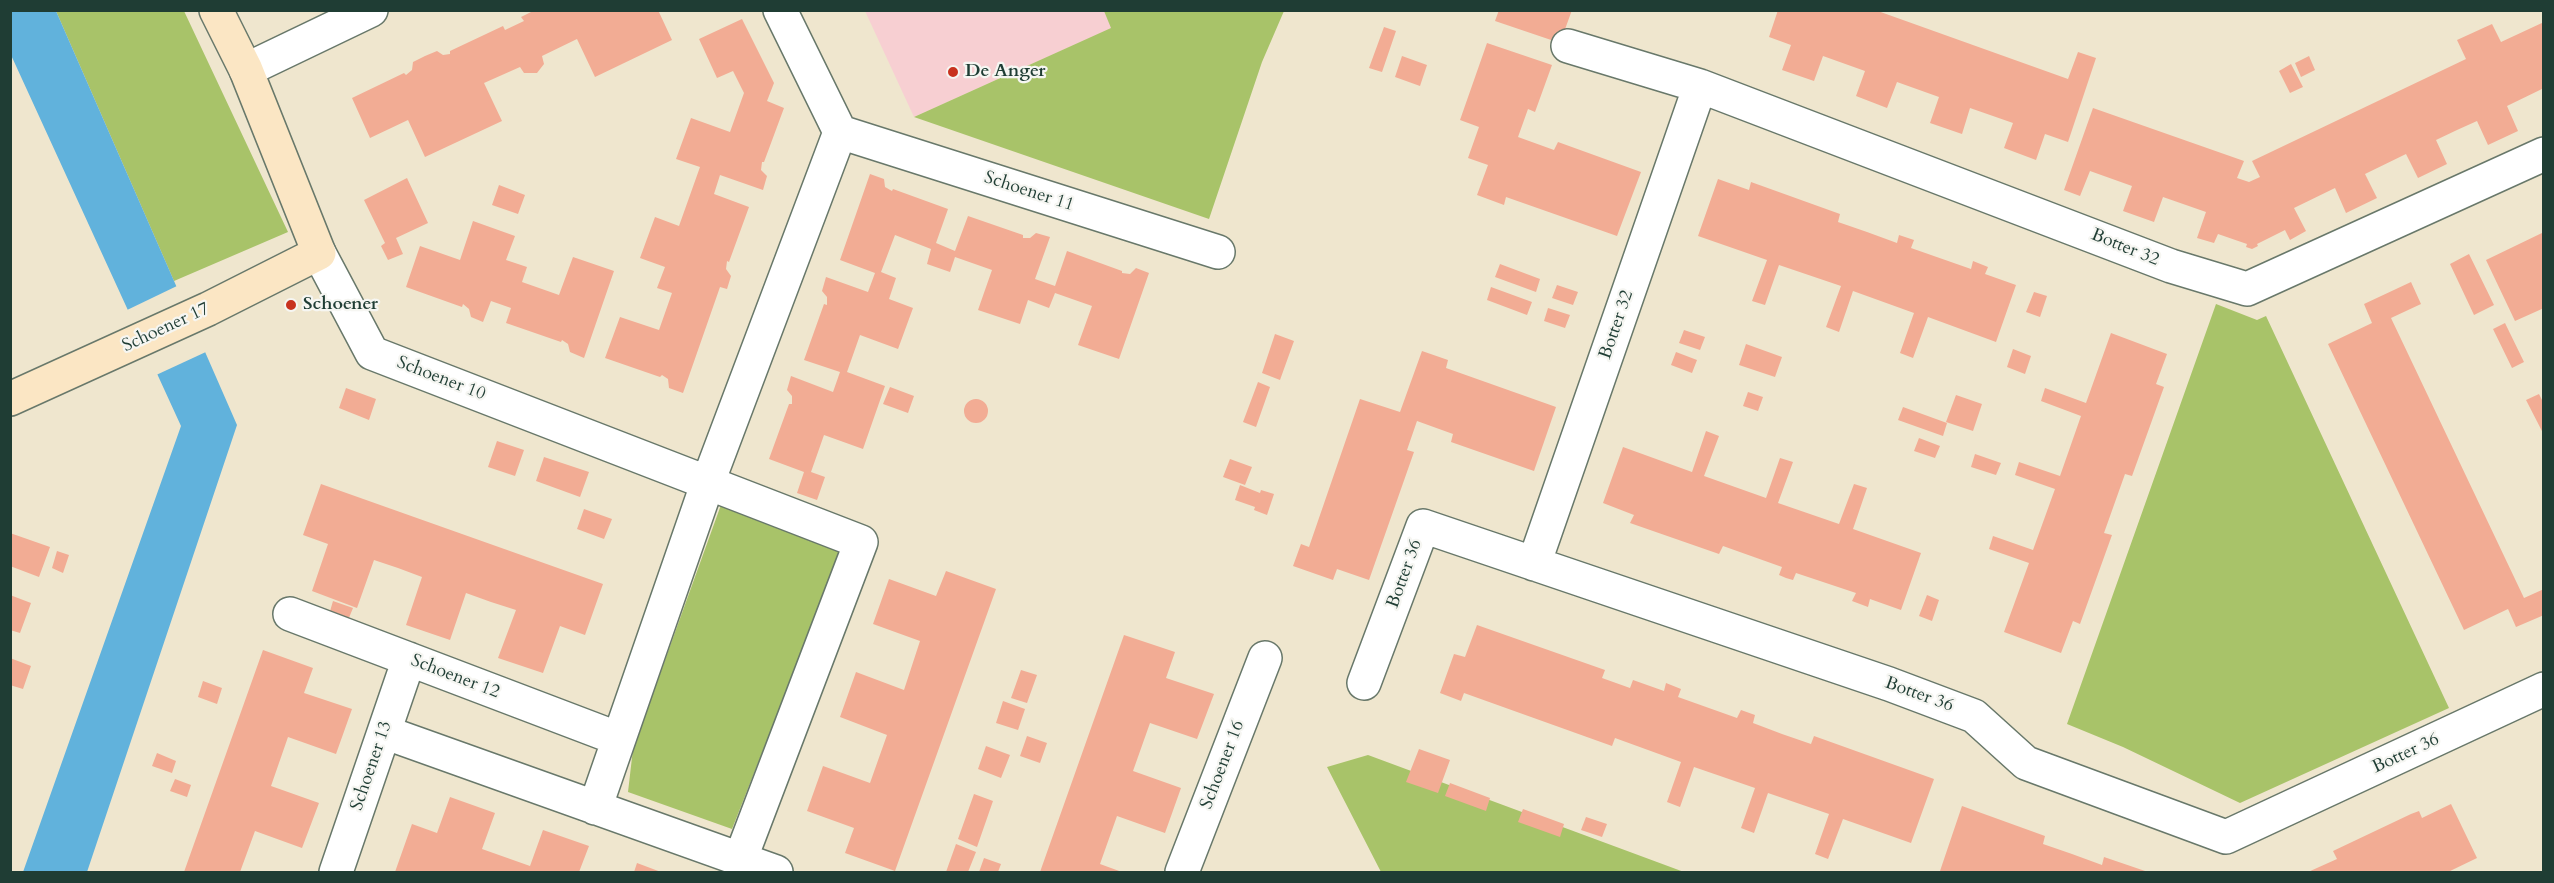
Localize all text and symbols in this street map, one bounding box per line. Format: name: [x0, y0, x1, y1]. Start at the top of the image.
place label: De Anger: [965, 61, 1045, 83]
marker: De Anger: [946, 65, 960, 79]
street label: Schoener 11: [981, 167, 1077, 217]
street label: Botter 32: [2088, 225, 2162, 271]
street label: Botter 32: [1595, 288, 1639, 362]
place label: Schoener: [303, 294, 378, 316]
marker: Schoener: [284, 298, 298, 312]
street label: Schoener 17: [119, 299, 213, 357]
street label: Schoener 10: [394, 352, 488, 406]
street label: Botter 36: [1383, 537, 1427, 611]
street label: Schoener 12: [408, 650, 502, 704]
street label: Botter 36: [1882, 673, 1956, 717]
street label: Schoener 13: [347, 718, 397, 814]
street label: Schoener 16: [1196, 718, 1250, 812]
street label: Botter 36: [2369, 729, 2443, 779]

